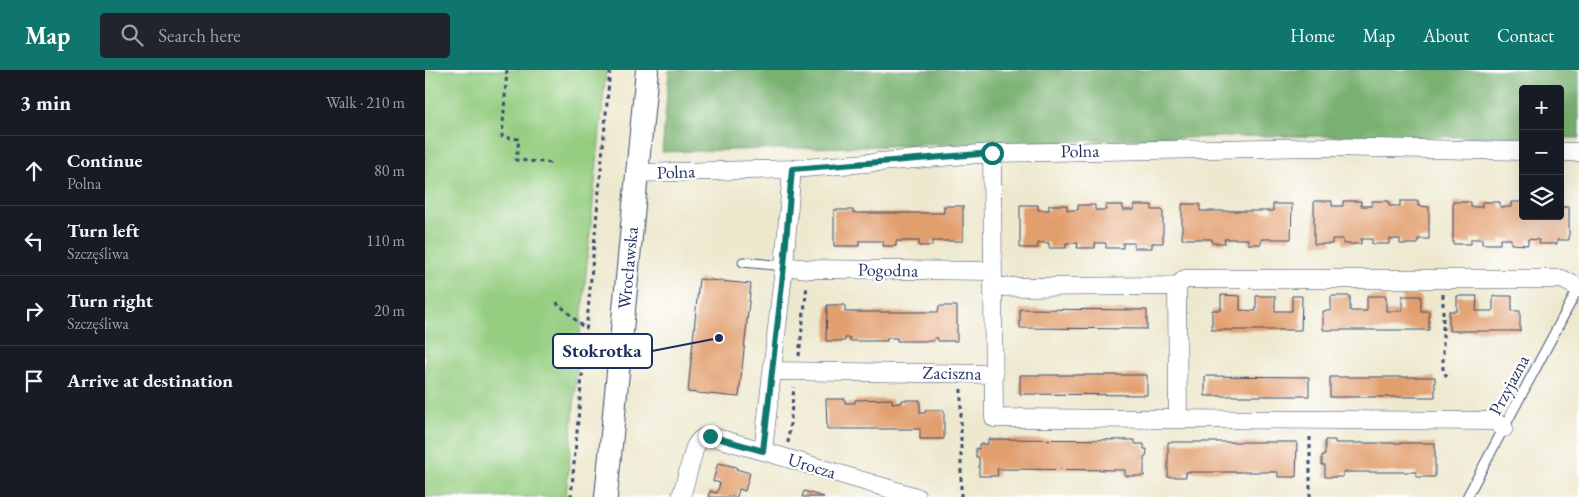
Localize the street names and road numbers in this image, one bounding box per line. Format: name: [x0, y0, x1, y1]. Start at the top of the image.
street label: Polna: [1060, 139, 1100, 162]
street label: Polna: [656, 159, 697, 184]
street label: Wrocławska: [612, 225, 643, 310]
street label: Pogodna: [858, 257, 919, 282]
street label: Przyjazna: [1483, 350, 1534, 419]
street label: Zaciszna: [922, 360, 983, 385]
street label: Urocza: [785, 447, 840, 484]

